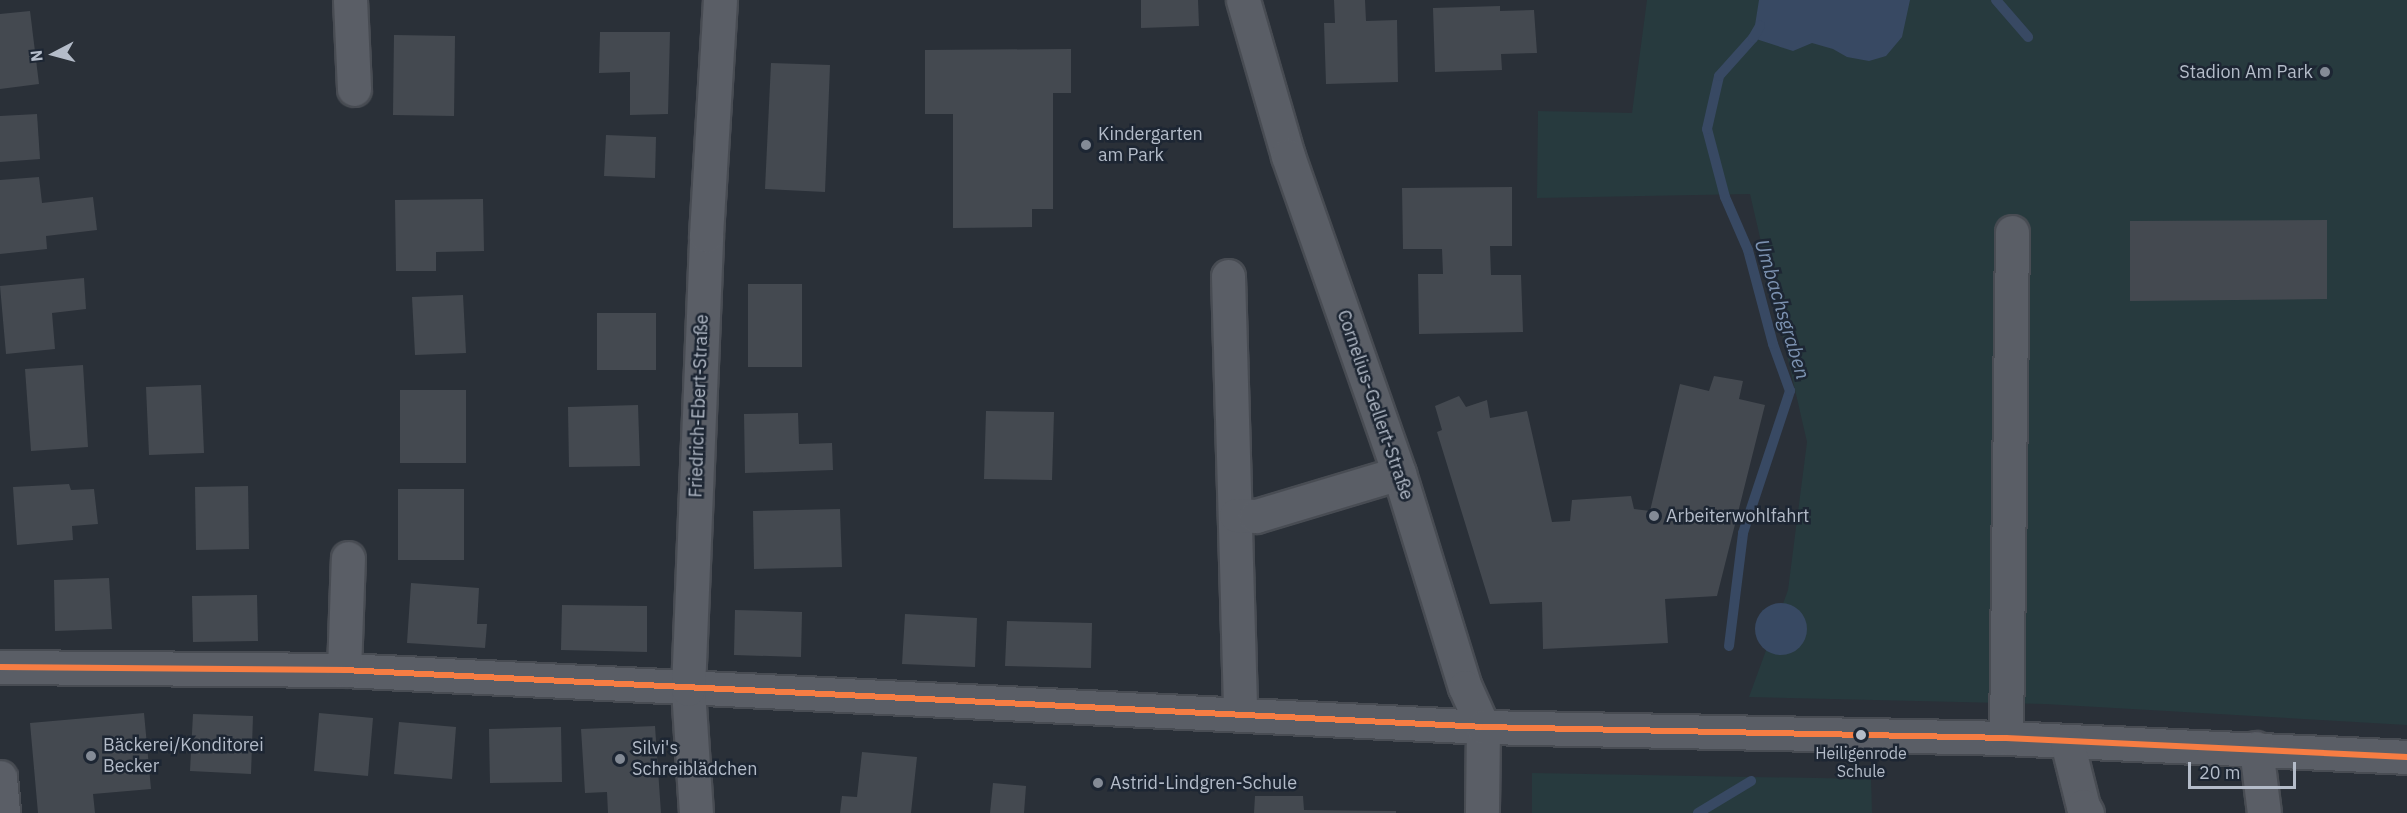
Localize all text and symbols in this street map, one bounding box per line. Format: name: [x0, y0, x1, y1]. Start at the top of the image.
north arrow: [24, 24, 84, 84]
text: N: [26, 49, 47, 63]
place label: Stadion Am Park: [2179, 61, 2313, 83]
marker: Stadion Am Park: [2318, 65, 2332, 79]
place label: Kindergarten am Park: [1098, 124, 1203, 166]
marker: Kindergarten am Park: [1079, 138, 1093, 152]
water label: Umbachsgraben: [1750, 236, 1816, 382]
street label: Cornelius-Gellert-Straße: [1332, 307, 1418, 503]
street label: Friedrich-Ebert-Straße: [685, 314, 713, 498]
place label: Arbeiterwohlfahrt: [1666, 505, 1809, 527]
marker: Arbeiterwohlfahrt: [1647, 509, 1661, 523]
marker: Heiligenrode Schule: [1855, 729, 1867, 741]
place label: Bäckerei/Konditorei Becker: [103, 735, 264, 777]
place label: Silvi's Schreiblädchen: [632, 738, 757, 780]
place label: Heiligenrode Schule: [1815, 743, 1907, 781]
marker: Bäckerei/Konditorei Becker: [84, 749, 98, 763]
scale bar: [2191, 750, 2299, 788]
marker: Silvi's Schreiblädchen: [613, 752, 627, 766]
text: 20 m: [2199, 761, 2241, 784]
place label: Astrid-Lindgren-Schule: [1110, 772, 1297, 794]
marker: Astrid-Lindgren-Schule: [1091, 776, 1105, 790]

